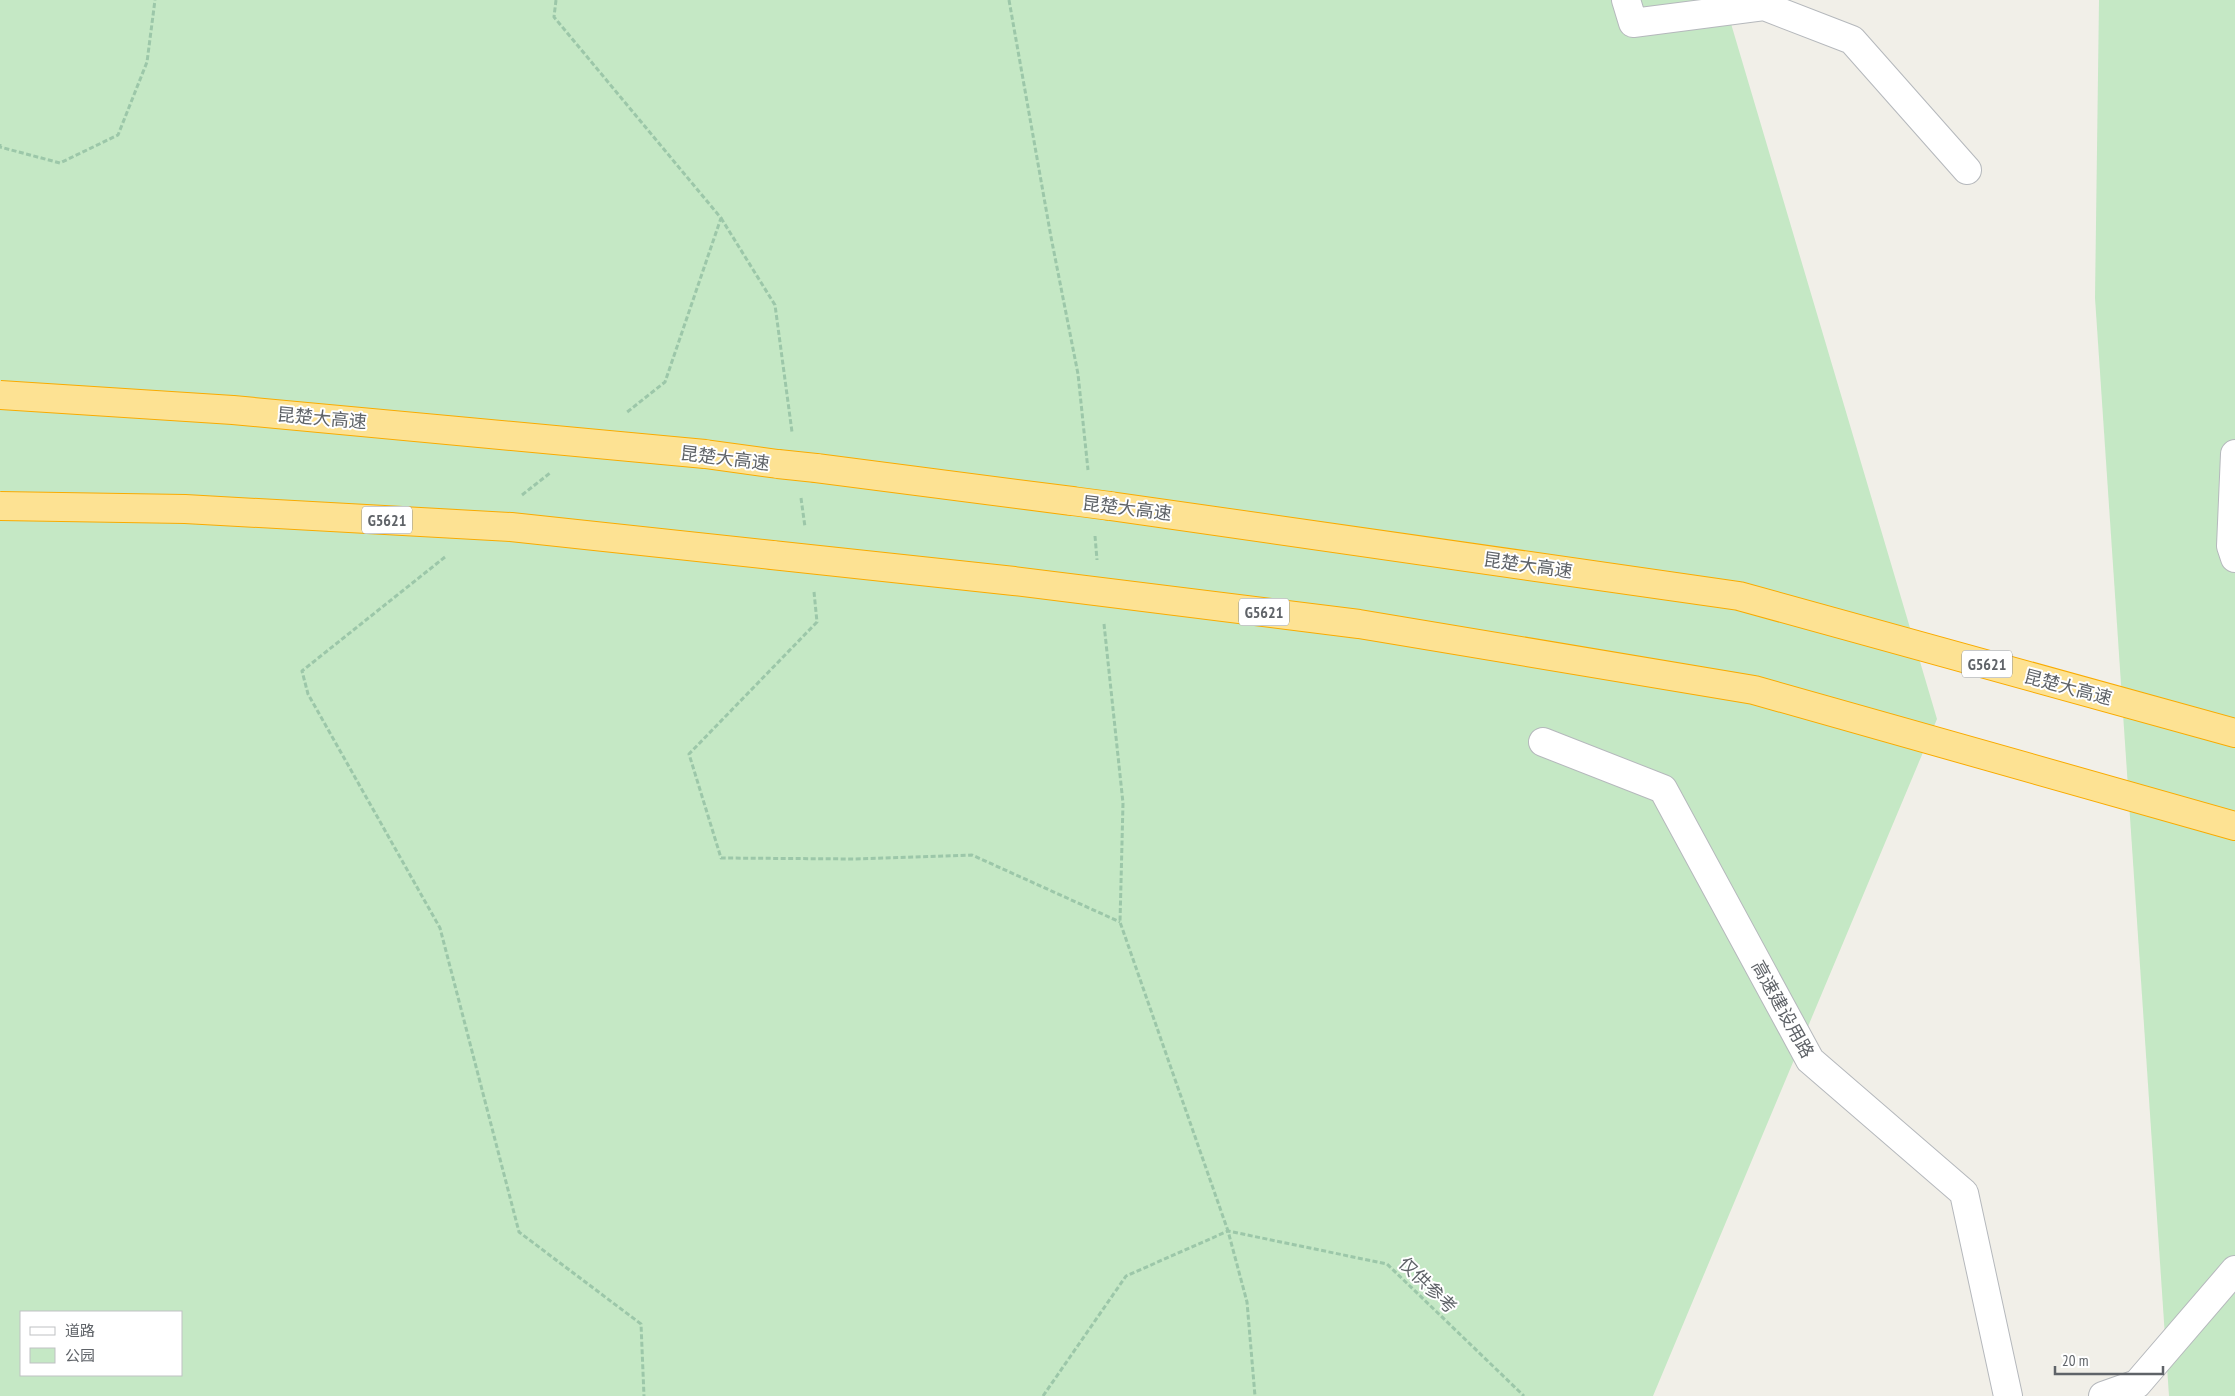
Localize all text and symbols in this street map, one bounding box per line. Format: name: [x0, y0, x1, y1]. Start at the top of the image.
street label: 昆楚大高速: [276, 403, 368, 433]
street label: 昆楚大高速: [679, 441, 771, 475]
street label: 昆楚大高速: [1081, 491, 1173, 525]
road number: G5621: [362, 506, 412, 534]
street label: 昆楚大高速: [1482, 547, 1574, 583]
road number: G5621: [1239, 598, 1289, 626]
road number: G5621: [1962, 651, 2012, 678]
street label: 昆楚大高速: [2022, 664, 2114, 710]
street label: 高速建设用路: [1747, 956, 1819, 1062]
street label: 仅供参考: [1394, 1252, 1462, 1318]
legend: [20, 1311, 182, 1376]
text: 道路: [65, 1321, 95, 1340]
scale bar: [2055, 1344, 2162, 1376]
text: 公园: [65, 1346, 95, 1365]
text: 20 m: [2062, 1351, 2088, 1370]

